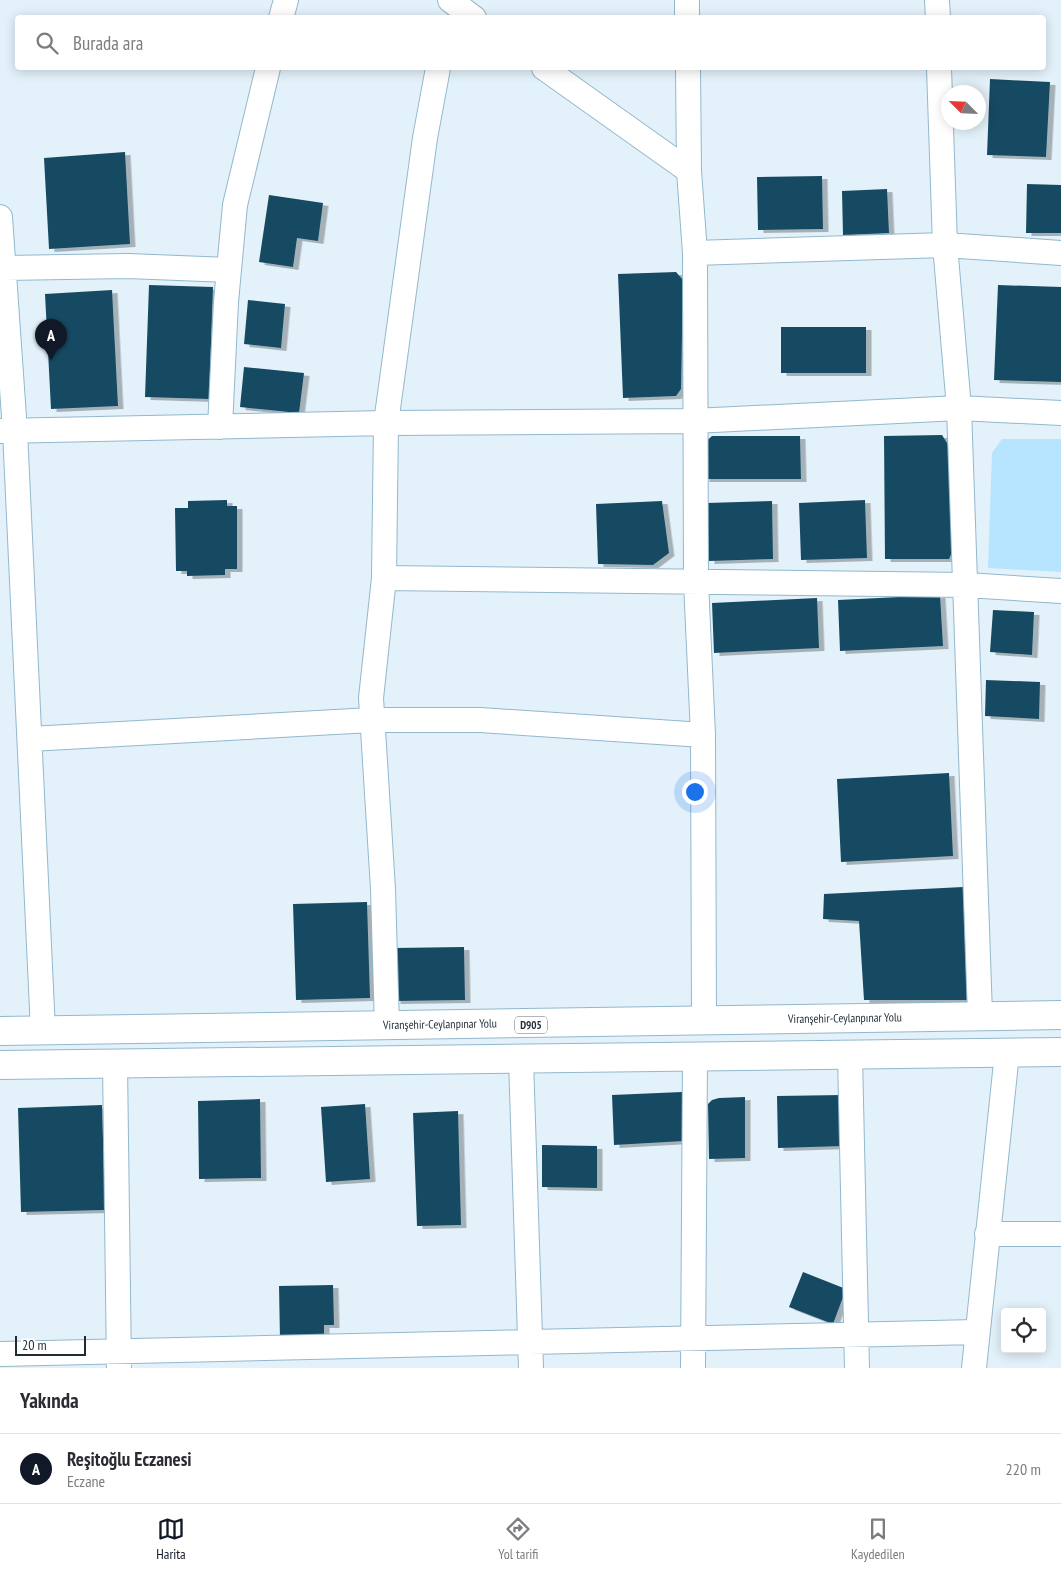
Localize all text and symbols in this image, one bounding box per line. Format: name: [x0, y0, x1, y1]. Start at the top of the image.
search box: [15, 15, 1046, 70]
icon: search: [33, 29, 61, 57]
text: Burada ara: [73, 31, 143, 55]
north arrow: [941, 85, 986, 130]
pin: A: [35, 319, 67, 360]
your location: [682, 779, 708, 805]
street label: Viranşehir-Ceylanpınar Yolu: [787, 1009, 902, 1026]
street label: Viranşehir-Ceylanpınar Yolu: [382, 1016, 497, 1032]
road number: D905: [515, 1016, 547, 1034]
map controls: [1001, 1308, 1046, 1353]
button: locate: [1001, 1308, 1046, 1353]
scale bar: [15, 1333, 86, 1356]
text: 20 m: [22, 1336, 47, 1354]
text: Yakında: [20, 1387, 79, 1414]
text: Reşitoğlu Eczanesi: [67, 1447, 192, 1471]
text: A: [32, 1459, 40, 1479]
text: 220 m: [1006, 1459, 1041, 1479]
text: Eczane: [67, 1471, 105, 1491]
tab: Harita: [156, 1515, 186, 1563]
tab: Yol tarifi: [498, 1515, 538, 1563]
tab: Kaydedilen: [851, 1515, 905, 1563]

